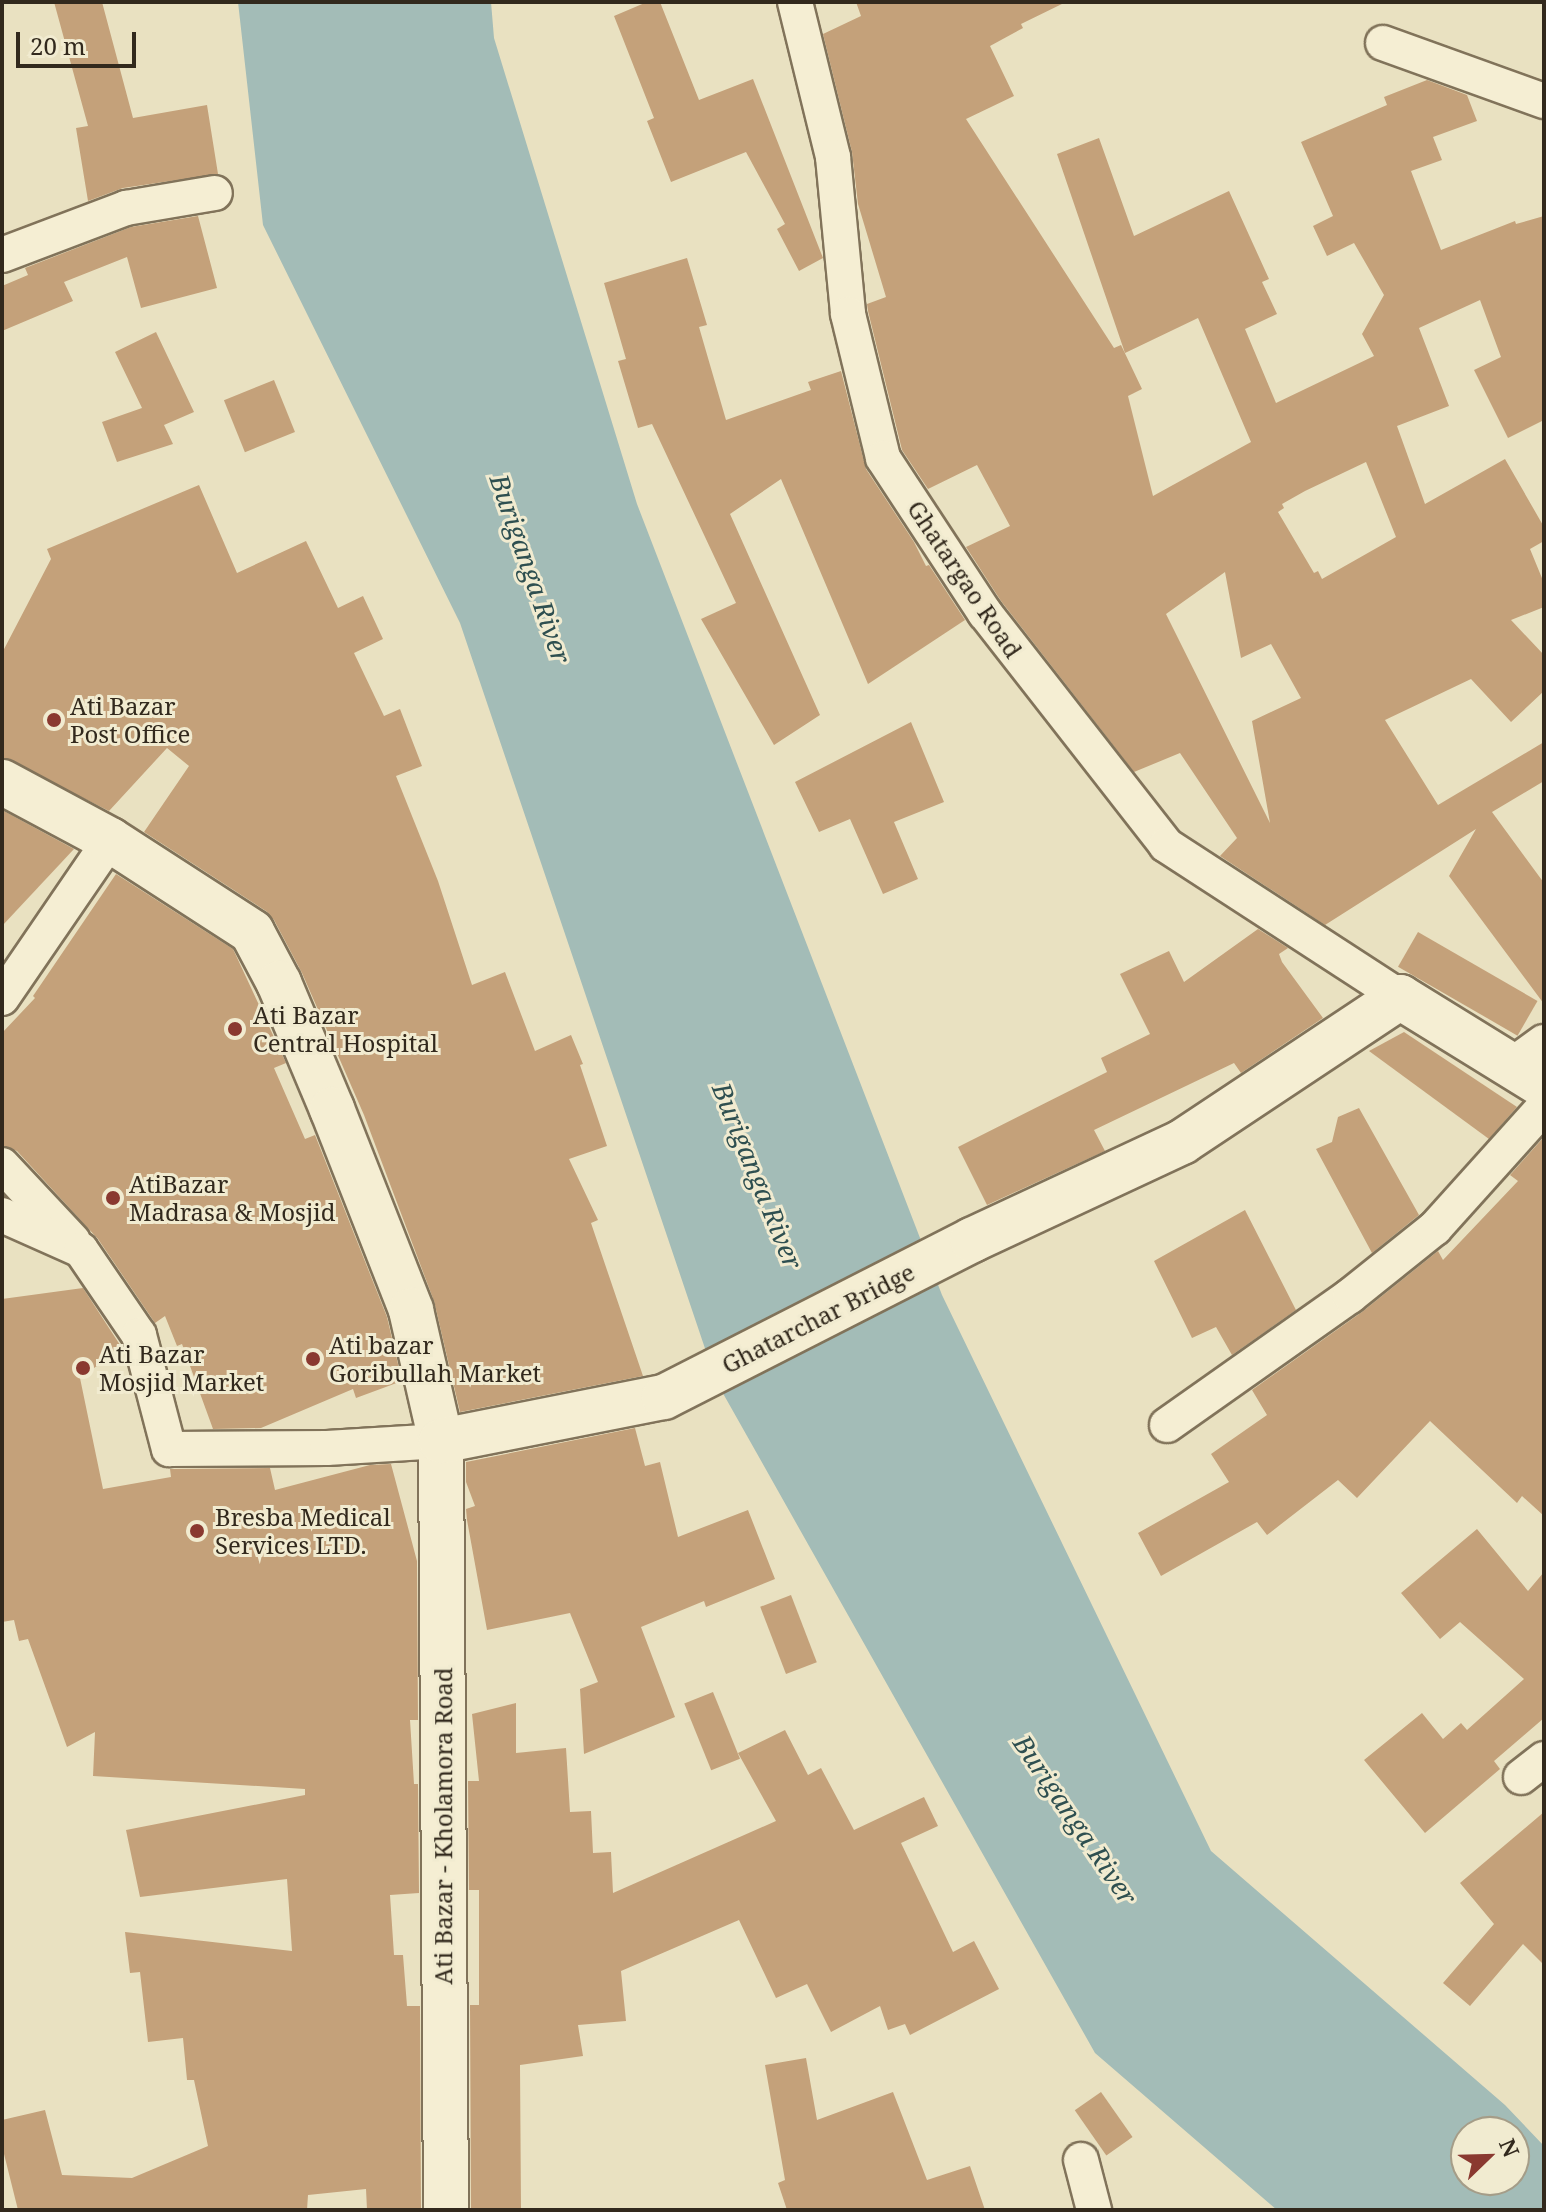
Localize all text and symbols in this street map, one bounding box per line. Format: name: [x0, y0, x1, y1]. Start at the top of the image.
scale bar: [20, 16, 140, 66]
text: 20 m: [30, 29, 86, 62]
water label: Buriganga River: [483, 470, 577, 668]
street label: Ghatargao Road: [902, 495, 1028, 663]
place label: Ati Bazar Post Office: [70, 692, 190, 748]
marker: Ati Bazar Post Office: [45, 711, 63, 729]
place label: Ati Bazar Central Hospital: [253, 1001, 438, 1057]
marker: Ati Bazar Central Hospital: [224, 1018, 246, 1040]
water label: Buriganga River: [705, 1078, 809, 1274]
place label: AtiBazar Madrasa & Mosjid: [129, 1170, 336, 1226]
marker: AtiBazar Madrasa & Mosjid: [104, 1189, 122, 1207]
street label: Ghatarchar Bridge: [717, 1257, 919, 1379]
place label: Ati bazar Goribullah Market: [329, 1331, 541, 1387]
place label: Ati Bazar Mosjid Market: [99, 1340, 264, 1396]
marker: Ati bazar Goribullah Market: [304, 1350, 322, 1368]
marker: Ati Bazar Mosjid Market: [74, 1359, 92, 1377]
place label: Bresba Medical Services LTD.: [215, 1503, 391, 1559]
marker: Bresba Medical Services LTD.: [186, 1520, 208, 1542]
street label: Ati Bazar - Kholamora Road: [429, 1667, 457, 1985]
water label: Buriganga River: [1007, 1729, 1143, 1911]
north arrow: [1450, 2116, 1530, 2196]
text: N: [1493, 2134, 1527, 2161]

